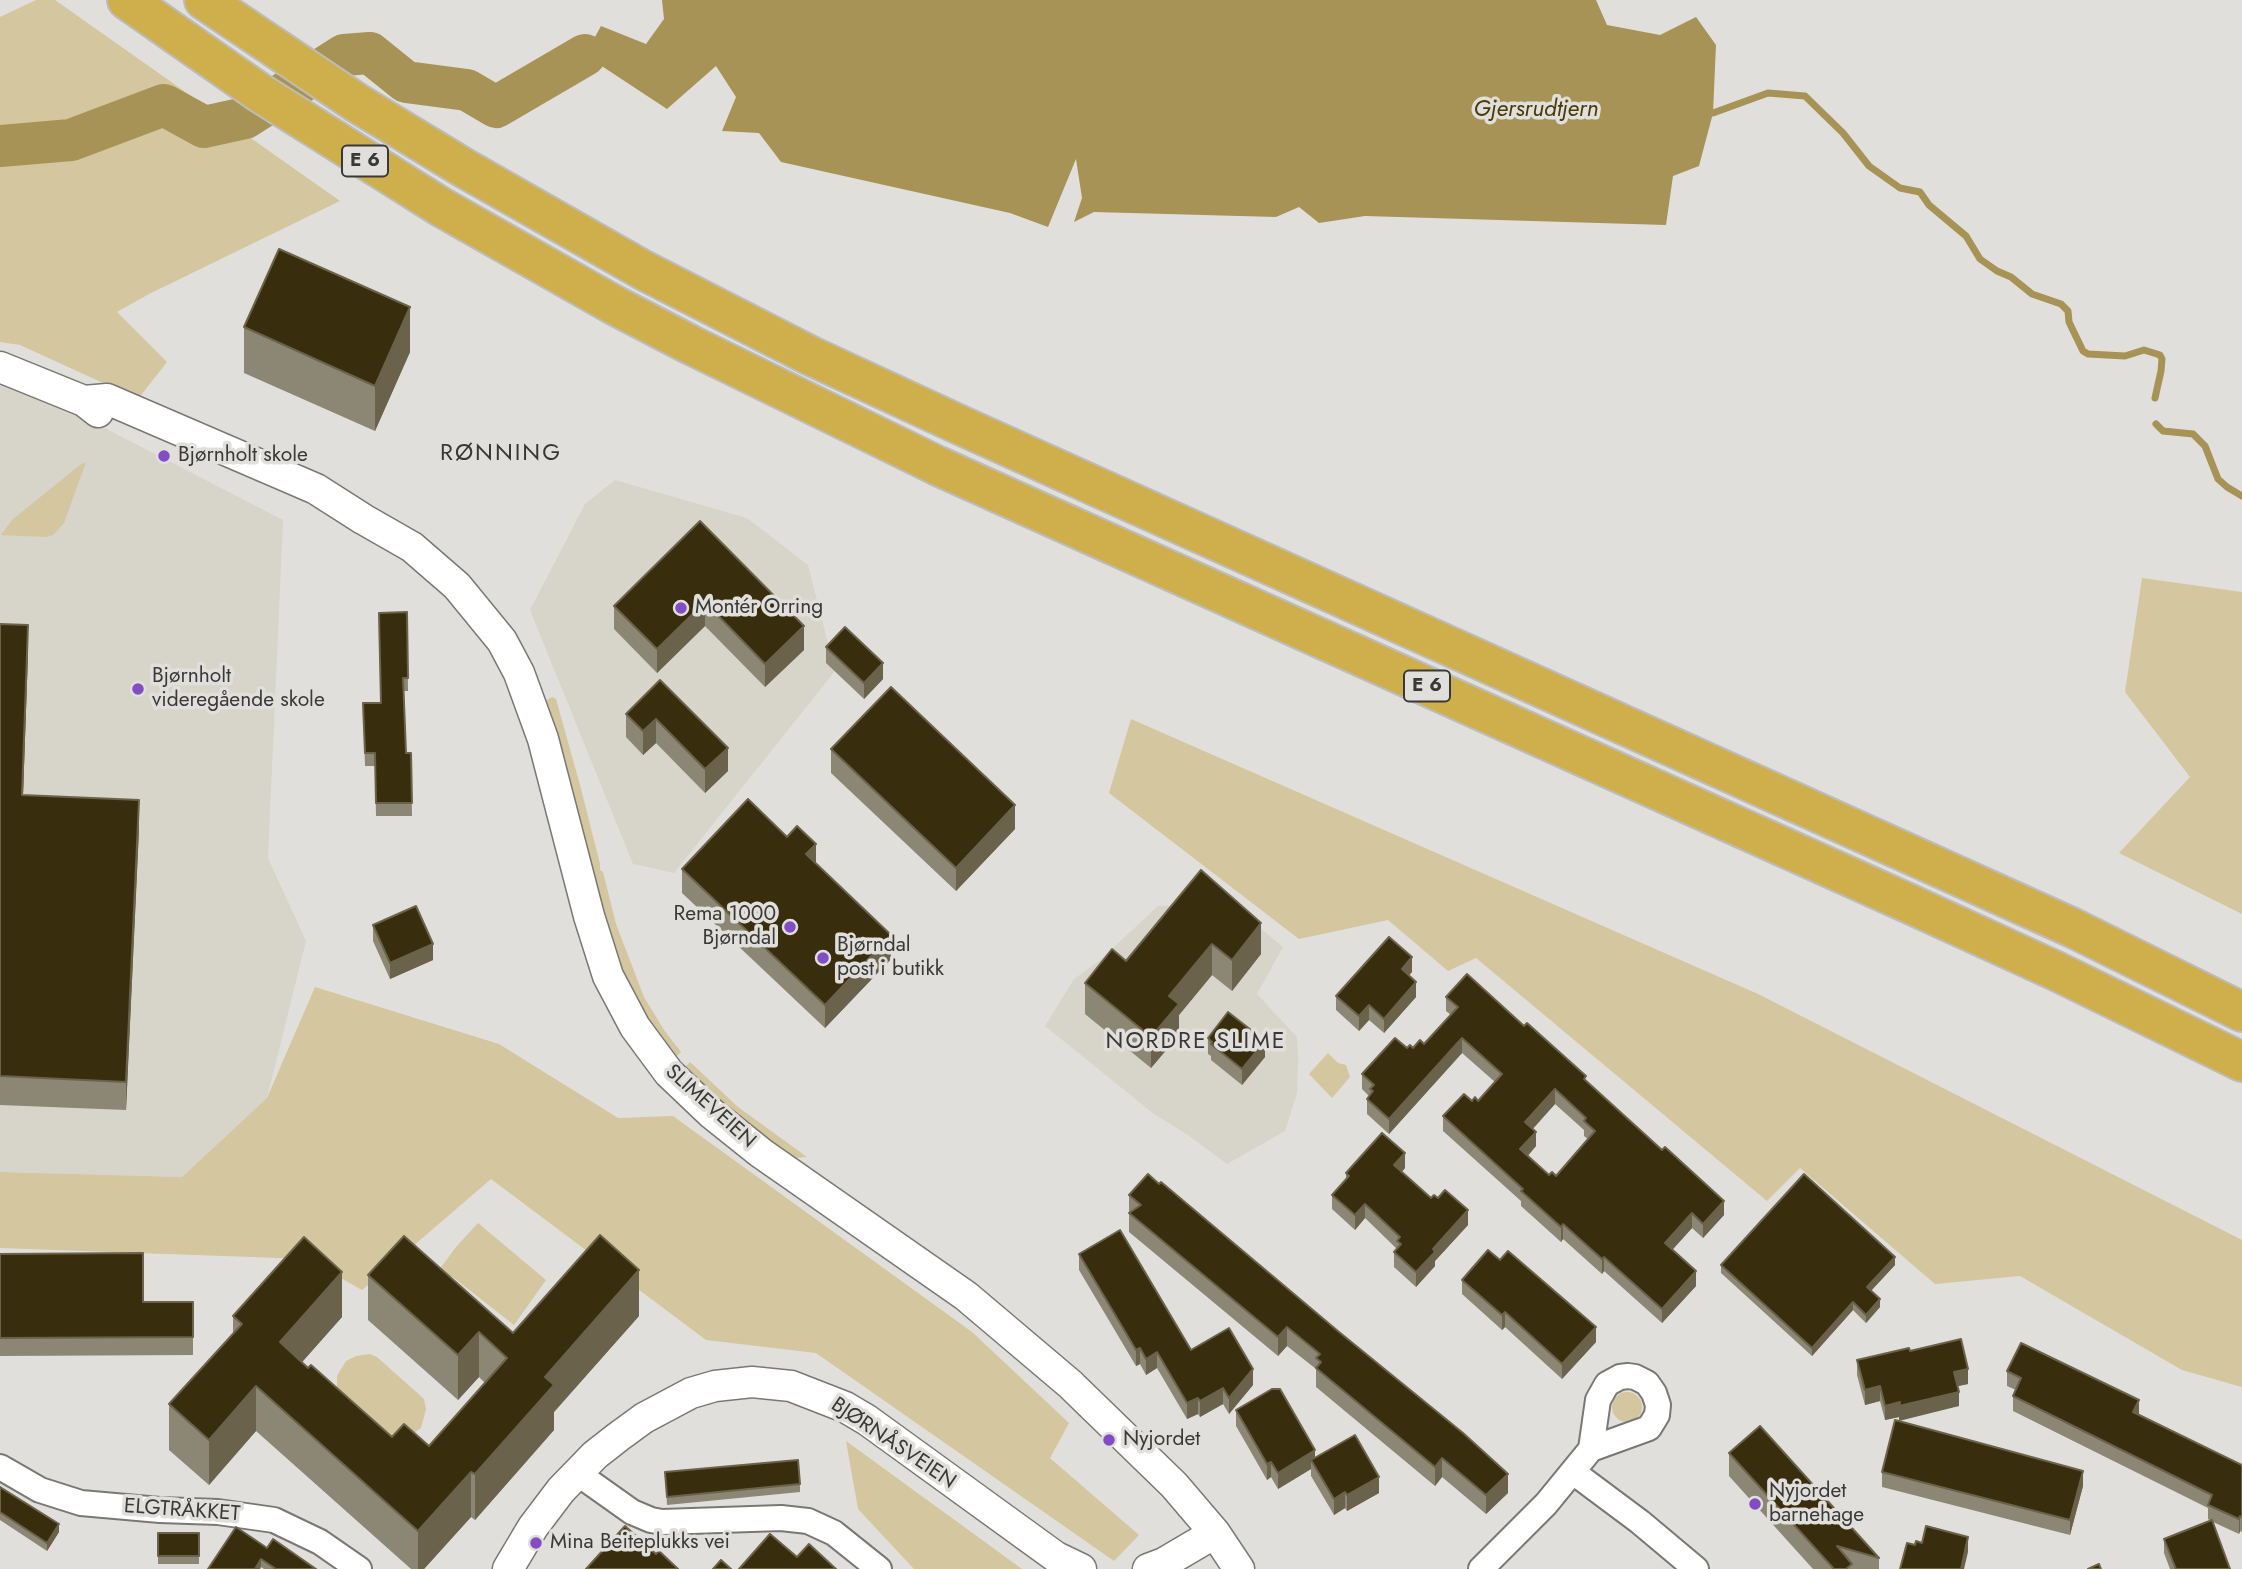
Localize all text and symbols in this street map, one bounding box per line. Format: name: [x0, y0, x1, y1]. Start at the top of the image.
water label: Gjersrudtjern: [1474, 96, 1598, 124]
road number: E 6: [342, 146, 388, 176]
district label: RØNNING: [441, 440, 561, 468]
place label: Bjørnholt skole: [178, 443, 308, 469]
marker: Bjørnholt skole: [156, 448, 172, 464]
place label: Montér Orring: [695, 595, 823, 621]
marker: Montér Orring: [673, 600, 689, 616]
place label: Bjørnholt videregående skole: [152, 664, 325, 714]
road number: E 6: [1404, 670, 1450, 702]
marker: Bjørnholt videregående skole: [130, 681, 146, 697]
place label: Rema 1000 Bjørndal: [673, 902, 776, 952]
marker: Rema 1000 Bjørndal: [782, 919, 798, 935]
place label: Bjørndal post i butikk: [837, 933, 944, 983]
marker: Bjørndal post i butikk: [815, 950, 831, 966]
district label: NORDRE SLIME: [1107, 1028, 1285, 1056]
street label: SLIMEVEIEN: [660, 1060, 760, 1154]
street label: BJØRNÅSVEIEN: [826, 1393, 960, 1495]
place label: Nyjordet: [1123, 1427, 1200, 1453]
marker: Nyjordet: [1101, 1432, 1117, 1448]
place label: Nyjordet barnehage: [1769, 1479, 1864, 1529]
street label: ELGTRÅKKET: [123, 1494, 241, 1528]
marker: Nyjordet barnehage: [1747, 1496, 1763, 1512]
place label: Mina Beiteplukks vei: [550, 1530, 730, 1556]
marker: Mina Beiteplukks vei: [528, 1535, 544, 1551]

